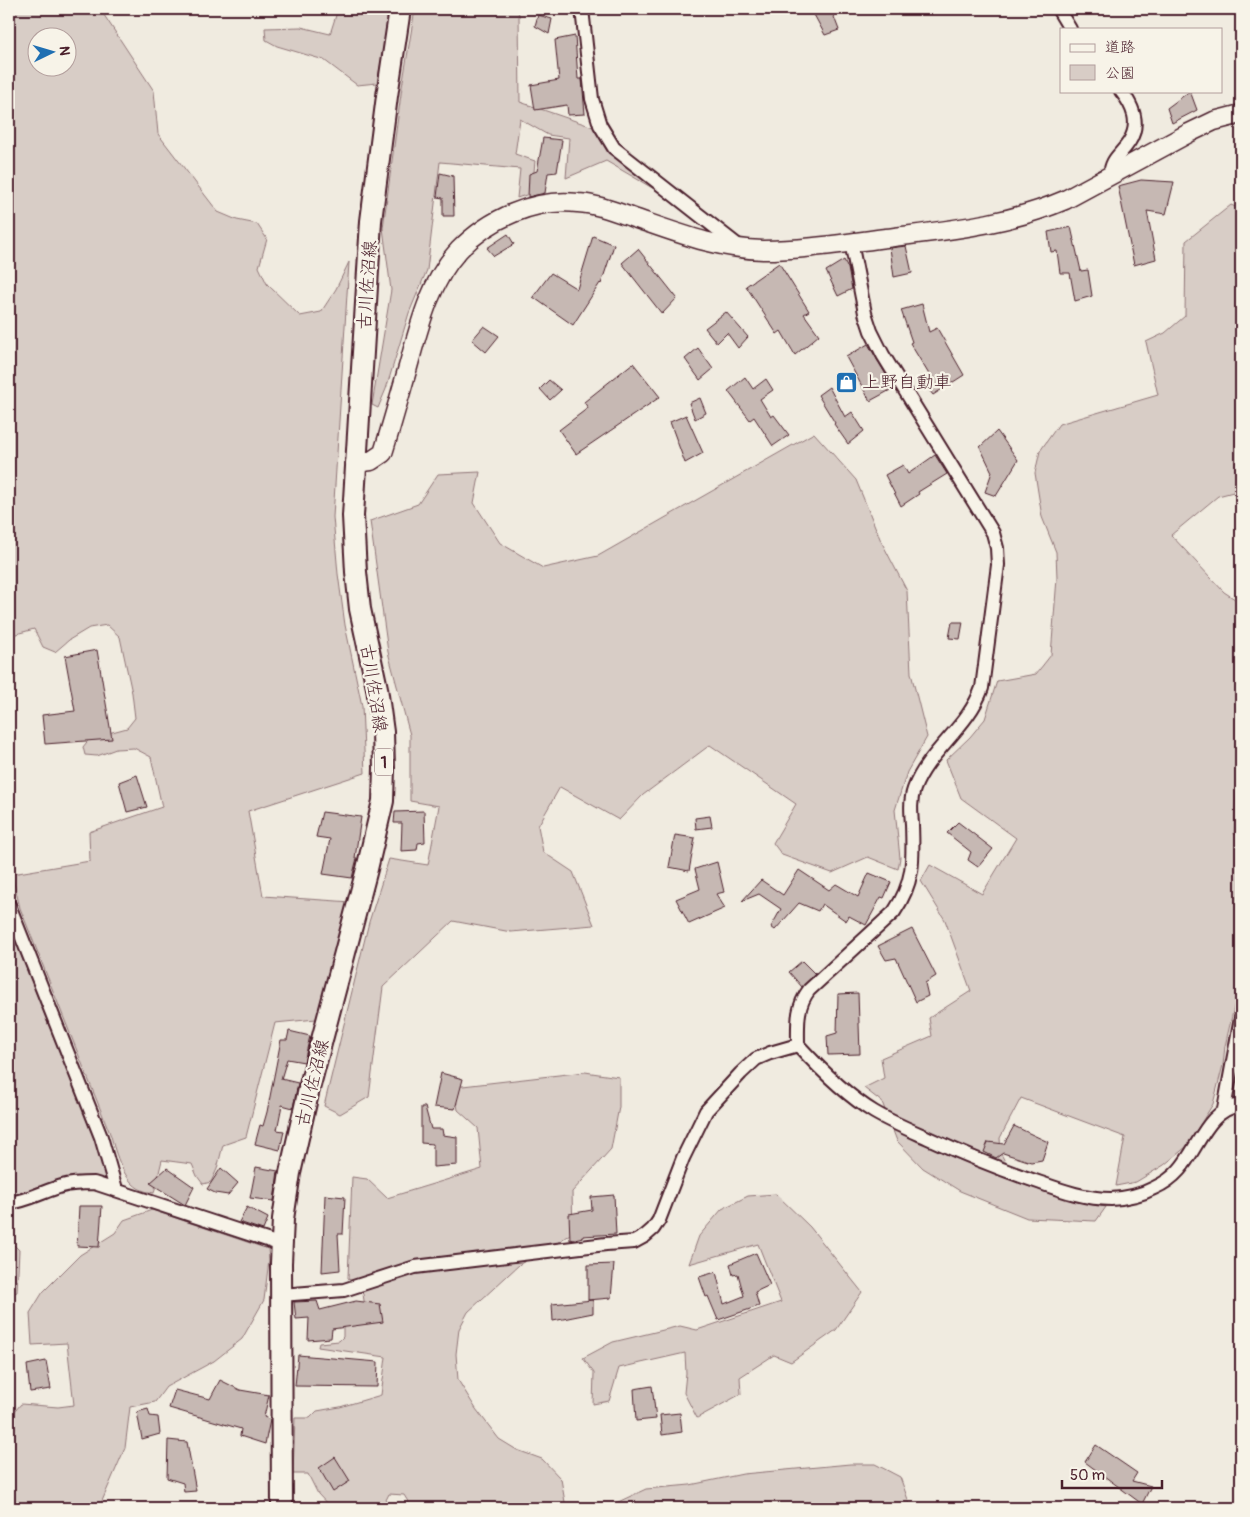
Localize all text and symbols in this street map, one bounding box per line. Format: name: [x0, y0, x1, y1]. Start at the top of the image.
north arrow: [28, 28, 78, 78]
legend: [1060, 28, 1222, 92]
text: 道路: [1105, 38, 1135, 57]
text: N: [56, 45, 73, 56]
text: 公園: [1105, 64, 1135, 83]
street label: 古川佐沼線: [353, 239, 382, 331]
shop icon: 上野自動車: [834, 370, 858, 394]
place label: 上野自動車: [862, 371, 952, 394]
street label: 古川佐沼線: [355, 642, 392, 734]
road number: 1: [375, 749, 393, 776]
street label: 古川佐沼線: [290, 1037, 335, 1130]
scale bar: [1062, 1457, 1162, 1489]
text: 50 m: [1070, 1466, 1105, 1485]

